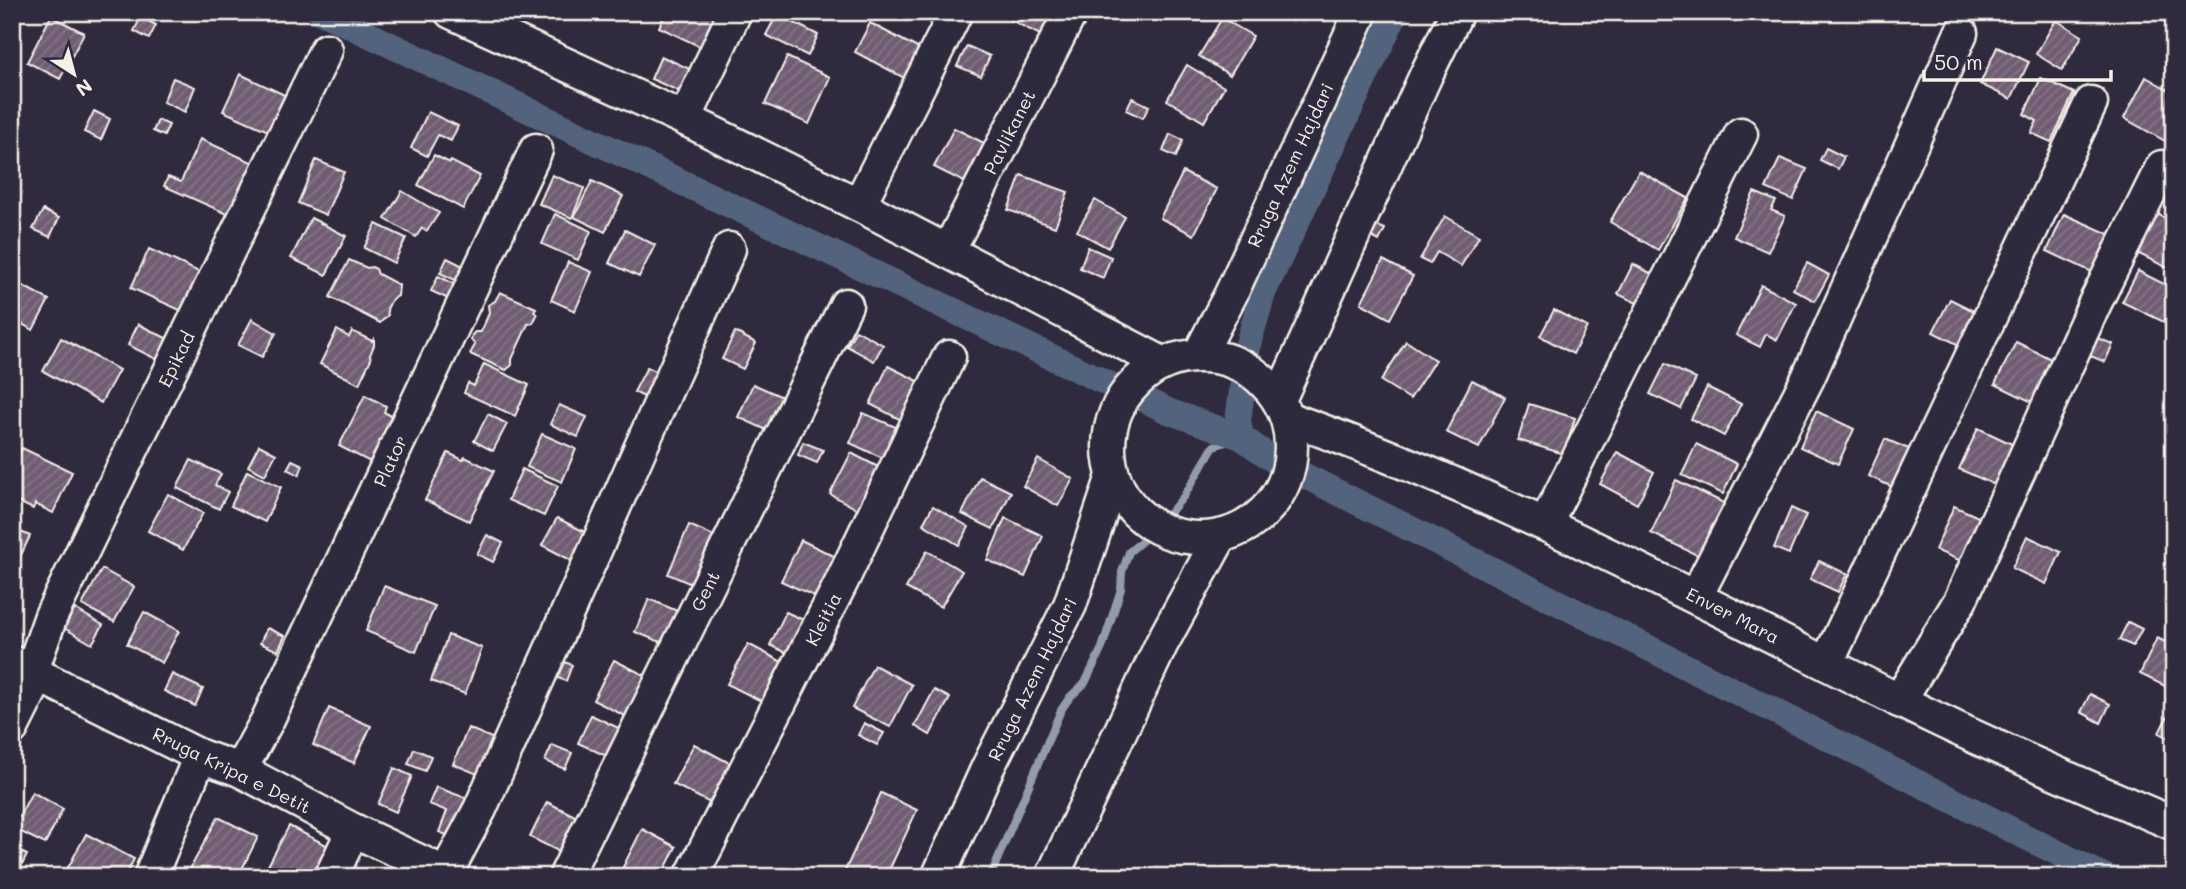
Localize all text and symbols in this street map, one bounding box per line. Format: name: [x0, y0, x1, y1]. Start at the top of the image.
north arrow: [38, 38, 108, 108]
scale bar: [1924, 38, 2111, 82]
text: 50 m: [1934, 48, 1983, 75]
text: N: [71, 74, 97, 103]
street label: Rruga Azem Hajdari: [1241, 79, 1339, 251]
street label: Pavlikanet: [978, 86, 1040, 178]
street label: Epikad: [152, 327, 200, 391]
street label: Plator: [368, 431, 412, 491]
street label: Gent: [685, 567, 725, 615]
street label: Enver Mara: [1682, 581, 1784, 649]
street label: Kleitia: [799, 588, 847, 650]
street label: Rruga Azem Hajdari: [982, 593, 1082, 765]
street label: Rruga Kripa e Detit: [149, 721, 315, 819]

